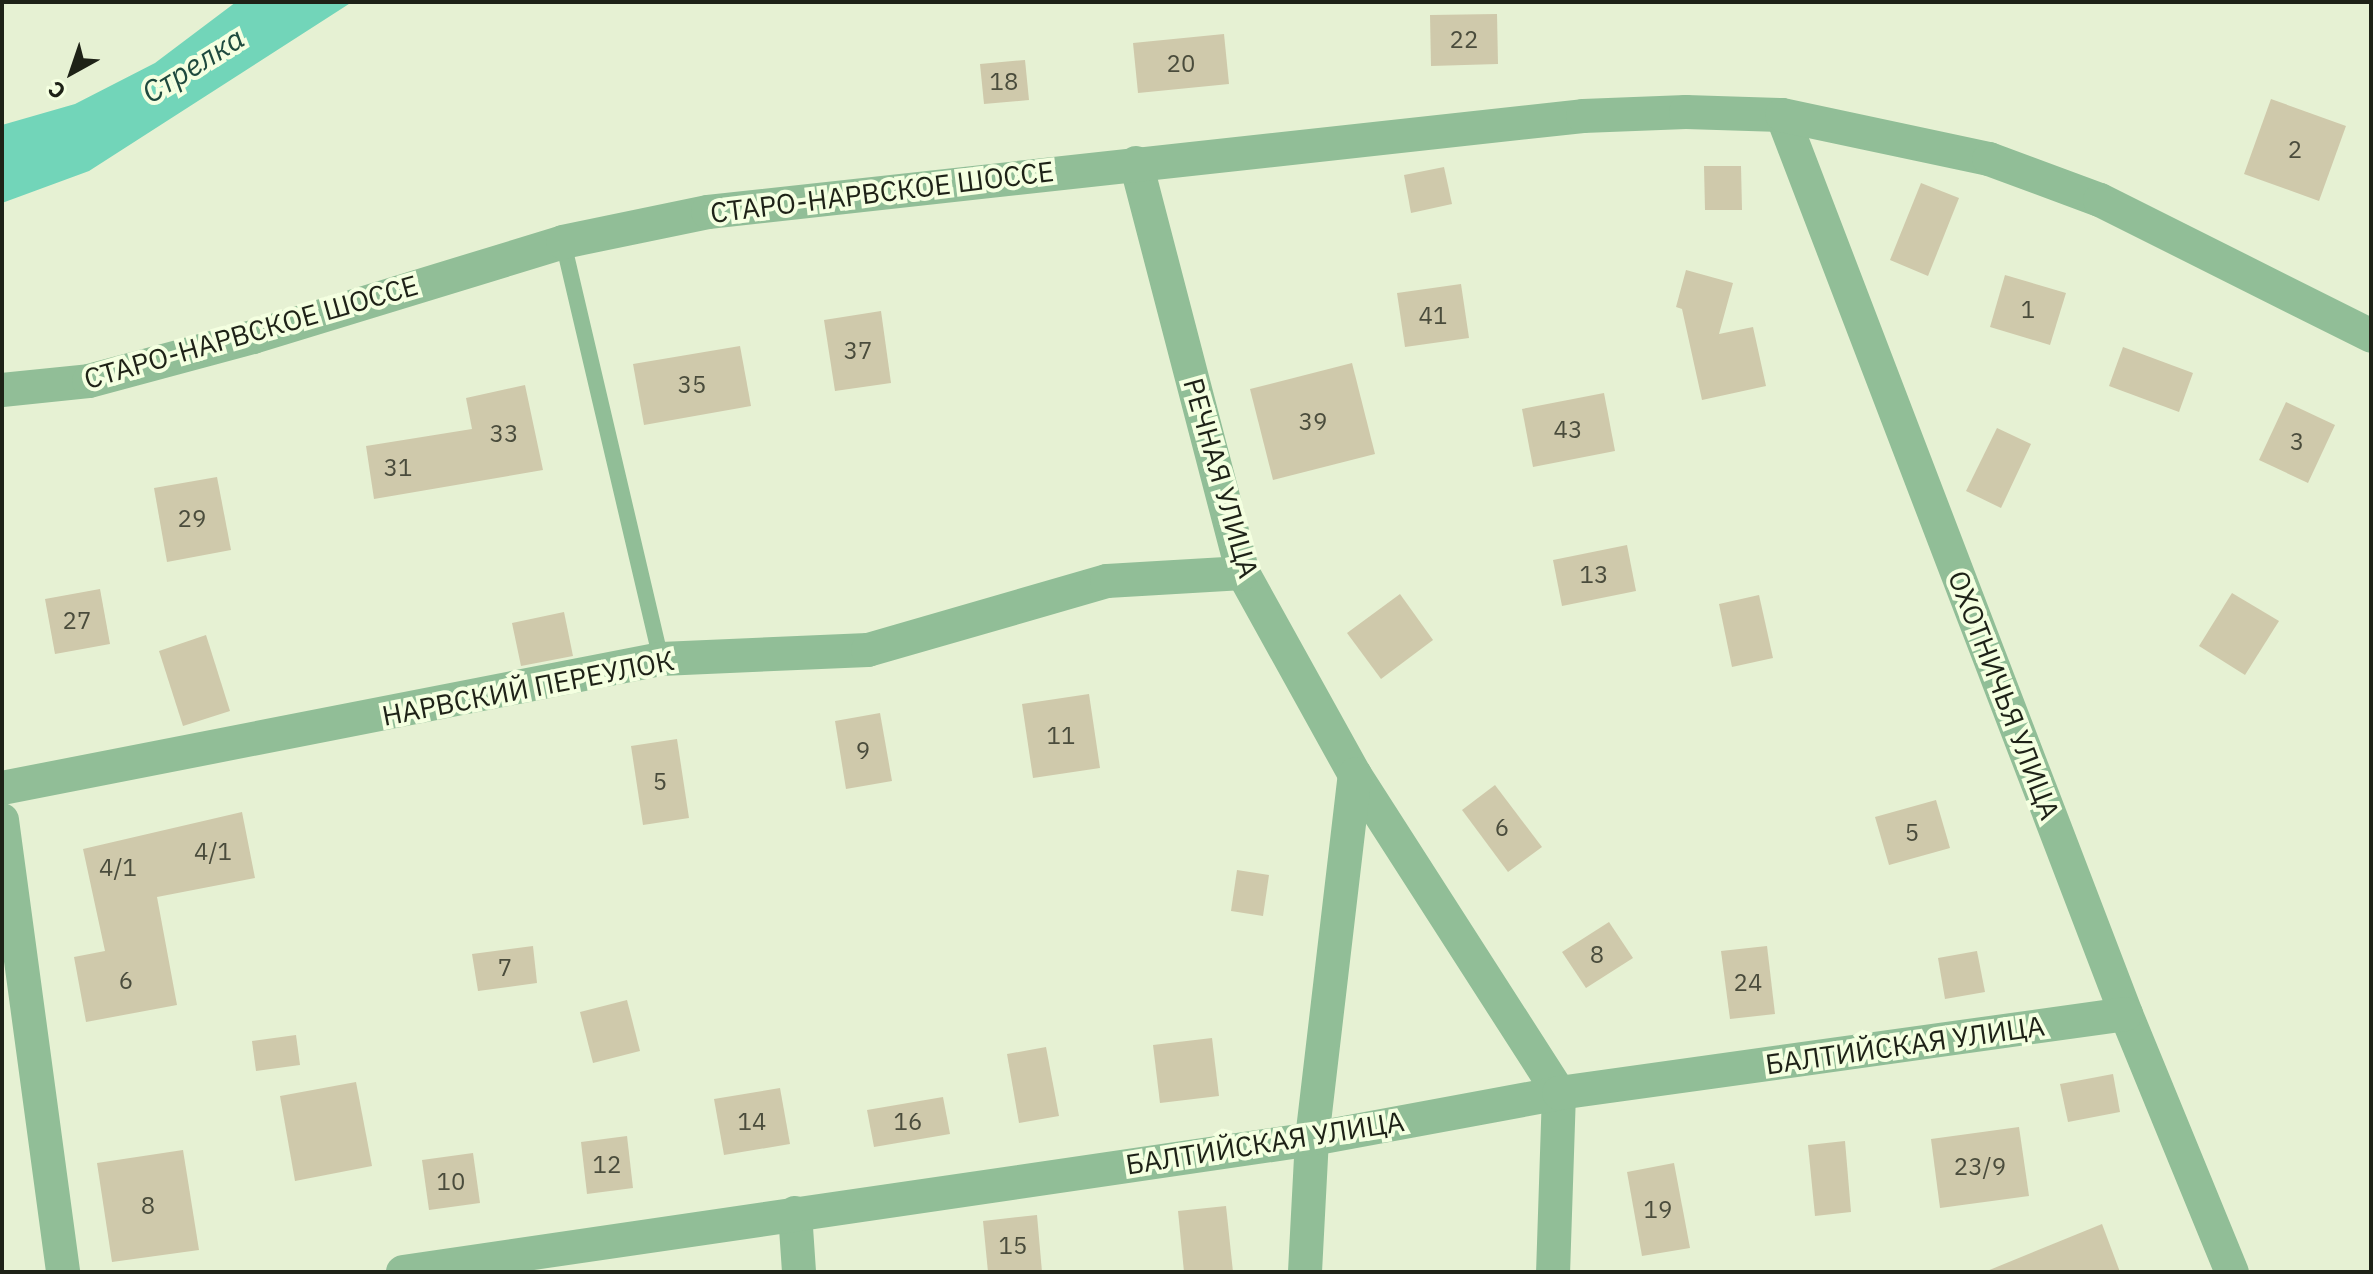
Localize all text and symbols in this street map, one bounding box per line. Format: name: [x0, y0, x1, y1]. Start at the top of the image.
water label: Стрелка: [135, 20, 251, 110]
house number: 22: [1450, 26, 1478, 54]
north arrow: [32, 32, 112, 112]
house number: 20: [1167, 50, 1195, 78]
house number: 18: [990, 68, 1018, 96]
text: С: [41, 75, 71, 106]
house number: 2: [2288, 136, 2302, 164]
street label: СТАРО-НАРВСКОЕ ШОССЕ: [708, 154, 1056, 230]
street label: СТАРО-НАРВСКОЕ ШОССЕ: [80, 268, 422, 396]
house number: 1: [2021, 296, 2035, 324]
house number: 41: [1419, 302, 1447, 330]
house number: 37: [844, 337, 872, 365]
house number: 35: [678, 371, 706, 399]
street label: РЕЧНАЯ УЛИЦА: [1176, 374, 1266, 582]
house number: 39: [1299, 408, 1327, 436]
house number: 43: [1554, 416, 1582, 444]
house number: 33: [490, 420, 518, 448]
house number: 3: [2290, 428, 2304, 456]
house number: 31: [384, 454, 412, 482]
house number: 29: [178, 505, 206, 533]
house number: 13: [1580, 561, 1608, 589]
street label: ОХОТНИЧЬЯ УЛИЦА: [1941, 566, 2067, 824]
house number: 27: [63, 607, 91, 635]
street label: НАРВСКИЙ ПЕРЕУЛОК: [379, 643, 677, 733]
house number: 11: [1047, 722, 1075, 750]
house number: 9: [856, 737, 870, 765]
house number: 5: [653, 768, 667, 796]
house number: 6: [1495, 814, 1509, 842]
house number: 5: [1905, 819, 1919, 847]
house number: 4/1: [194, 838, 232, 866]
house number: 4/1: [99, 854, 137, 882]
house number: 8: [1590, 941, 1604, 969]
house number: 7: [498, 954, 512, 982]
house number: 6: [119, 967, 133, 995]
house number: 24: [1734, 969, 1762, 997]
street label: БАЛТИЙСКАЯ УЛИЦА: [1763, 1009, 2047, 1081]
street label: БАЛТИЙСКАЯ УЛИЦА: [1123, 1104, 1407, 1182]
house number: 14: [738, 1108, 766, 1136]
house number: 16: [894, 1108, 922, 1136]
house number: 12: [593, 1151, 621, 1179]
house number: 23/9: [1954, 1153, 2006, 1181]
house number: 10: [437, 1168, 465, 1196]
house number: 8: [141, 1192, 155, 1220]
house number: 19: [1644, 1196, 1672, 1224]
house number: 15: [999, 1232, 1027, 1260]

